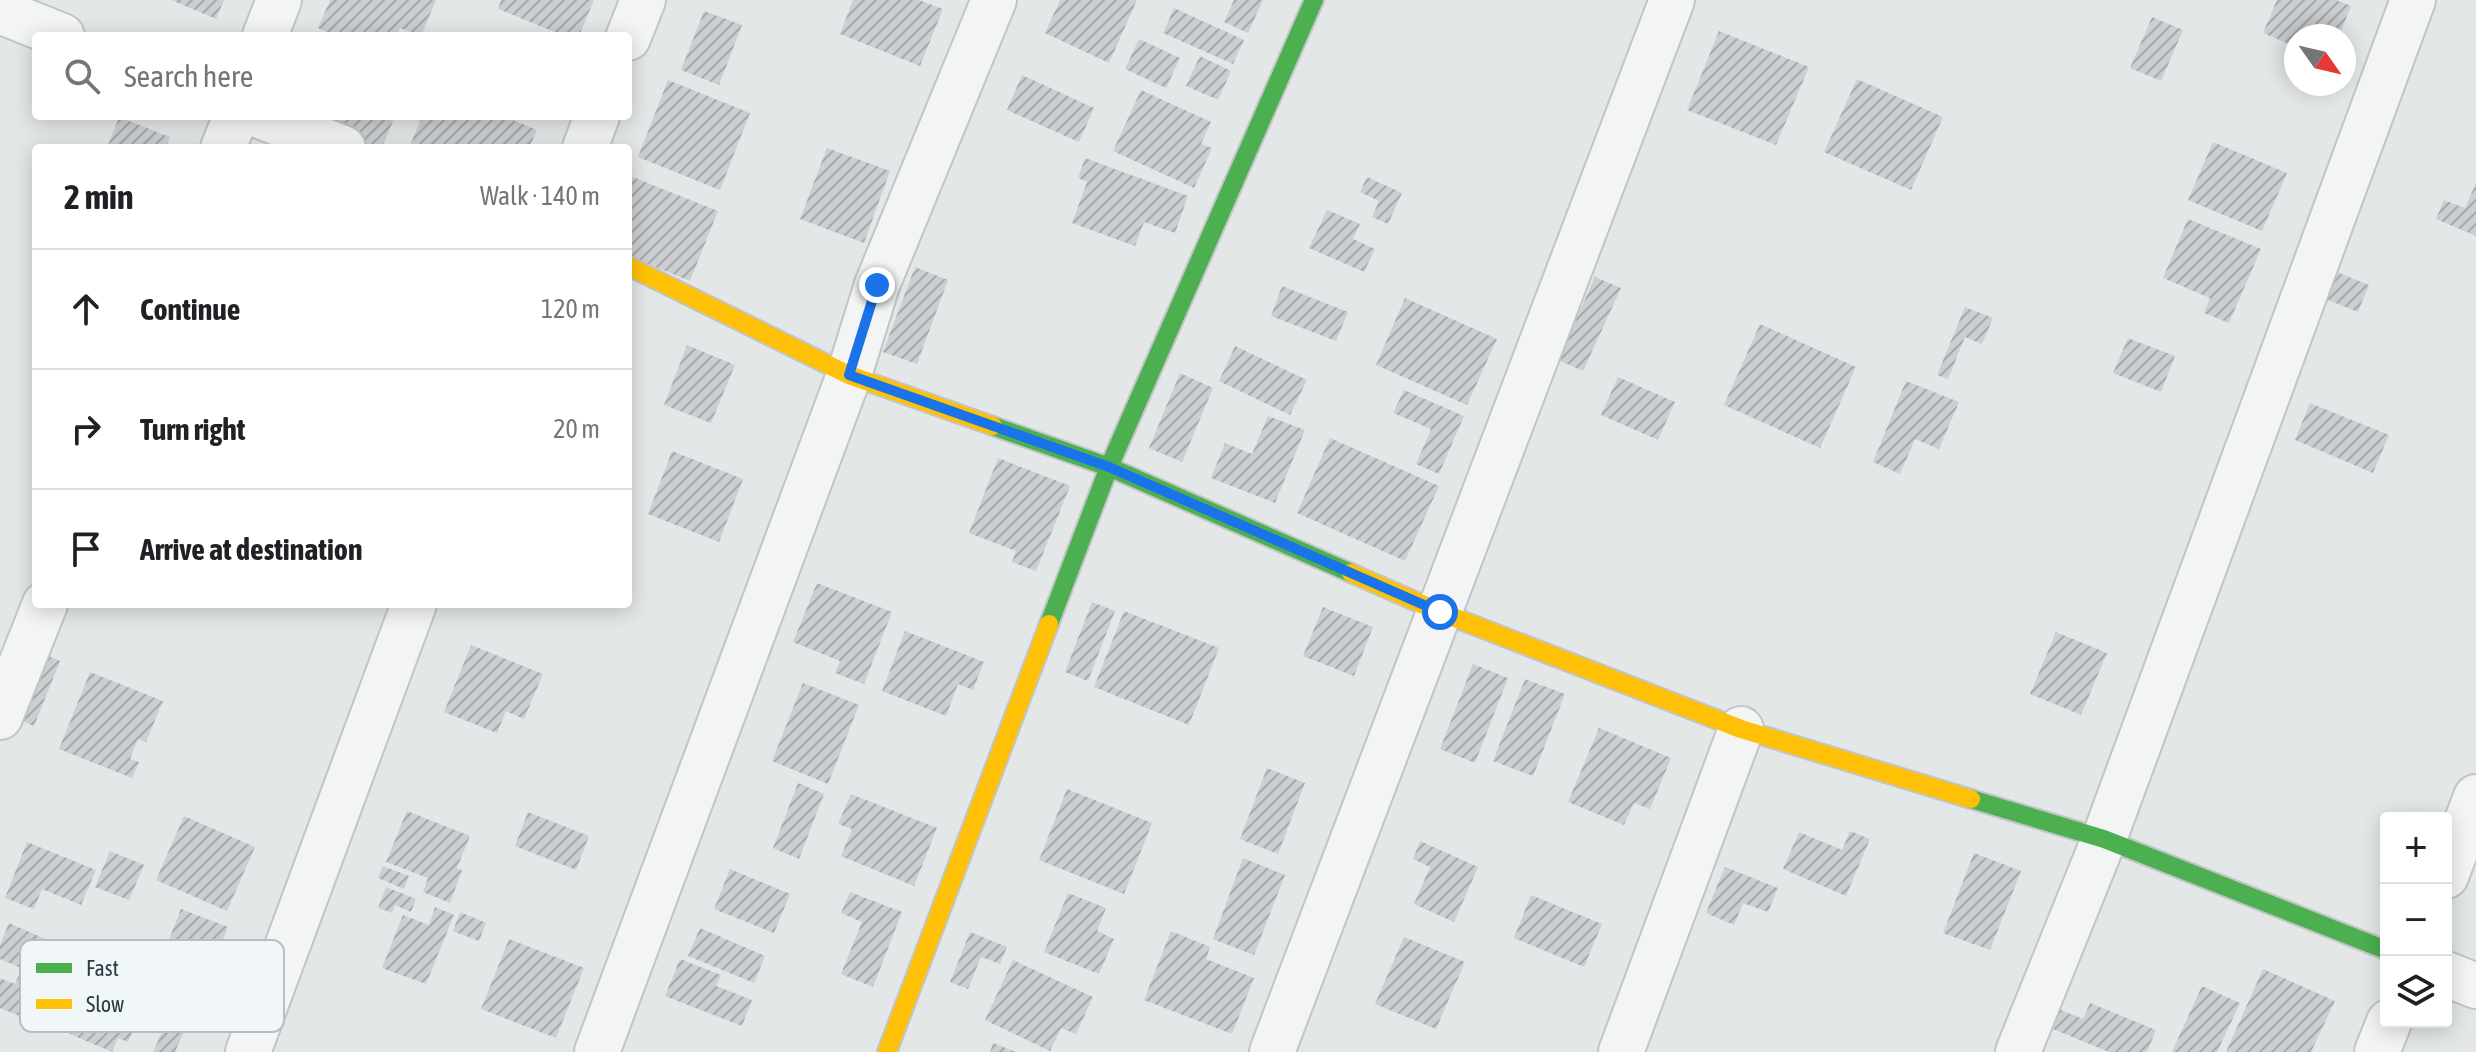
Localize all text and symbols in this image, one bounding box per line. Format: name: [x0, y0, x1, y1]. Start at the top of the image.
north arrow: [2284, 24, 2356, 96]
search box: [32, 32, 632, 120]
icon: search: [60, 54, 104, 98]
text: Search here: [124, 59, 253, 93]
text: 2 min: [64, 177, 133, 216]
text: Walk · 140 m: [480, 181, 600, 211]
route end: [859, 267, 895, 303]
icon: ahead: [64, 287, 108, 331]
text: Continue: [140, 292, 240, 326]
text: 120 m: [541, 294, 600, 324]
icon: right: [64, 407, 108, 451]
text: Turn right: [140, 412, 246, 446]
text: 20 m: [553, 414, 600, 444]
icon: arrive: [64, 527, 108, 571]
text: Arrive at destination: [140, 532, 362, 566]
route start: [1422, 594, 1458, 630]
map controls: [2380, 812, 2452, 1028]
button: +: [2380, 812, 2452, 884]
button: −: [2380, 884, 2452, 956]
legend: [20, 940, 284, 1032]
text: Fast: [86, 955, 119, 981]
button: layers: [2380, 956, 2452, 1028]
text: Slow: [86, 991, 124, 1017]

